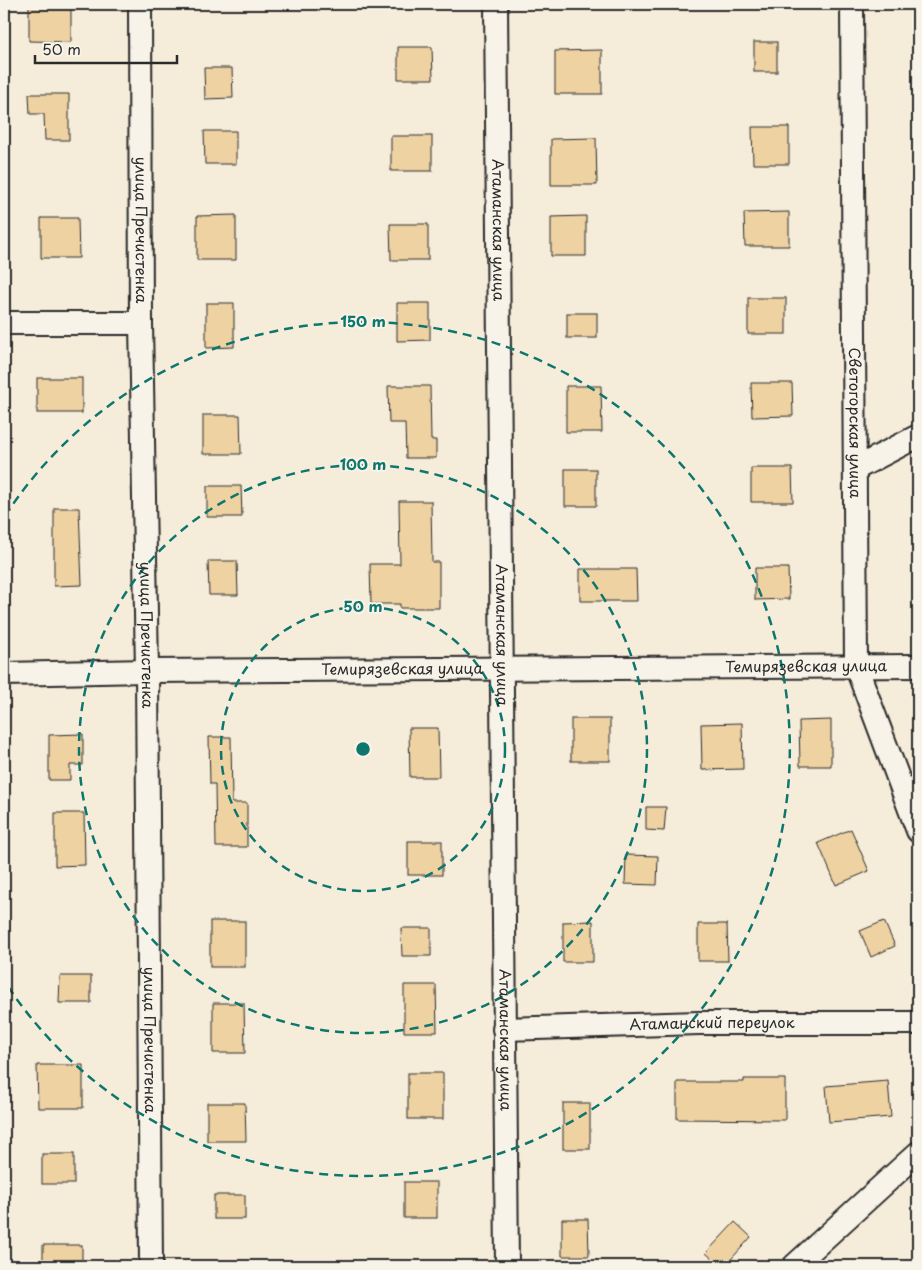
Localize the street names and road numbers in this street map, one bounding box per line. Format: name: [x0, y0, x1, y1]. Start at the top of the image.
street label: улица Пречистенка: [130, 157, 154, 304]
street label: Атаманская улица: [487, 159, 512, 302]
street label: Светогорская улица: [844, 348, 868, 499]
street label: улица Пречистенка: [135, 561, 160, 709]
street label: Атаманская улица: [491, 564, 515, 707]
street label: Темирязевская улица: [725, 653, 887, 677]
street label: Темирязевская улица: [321, 656, 483, 680]
street label: улица Пречистенка: [139, 967, 163, 1114]
street label: Атаманская улица: [494, 969, 519, 1112]
street label: Атаманский переулок: [629, 1010, 795, 1035]

